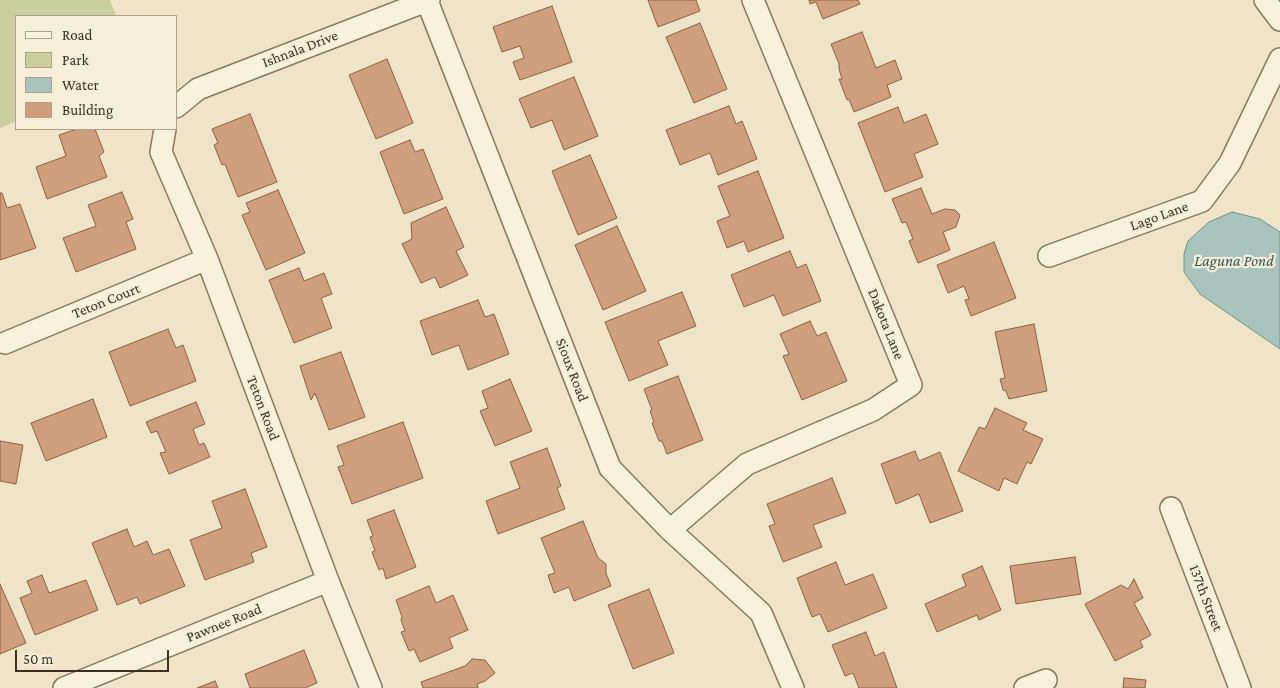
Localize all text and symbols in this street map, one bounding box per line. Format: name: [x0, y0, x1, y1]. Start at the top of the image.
legend: [15, 15, 178, 130]
street label: Ishnala Drive: [260, 26, 340, 72]
text: Road: [62, 27, 92, 43]
text: Park: [62, 52, 89, 68]
text: Water: [62, 77, 99, 93]
text: Building: [62, 102, 113, 118]
street label: Lago Lane: [1127, 197, 1191, 235]
water label: Laguna Pond: [1194, 251, 1274, 271]
street label: Teton Court: [69, 279, 143, 323]
street label: Dakota Lane: [864, 286, 908, 362]
street label: Sioux Road: [552, 336, 592, 404]
street label: Teton Road: [242, 373, 284, 443]
street label: 137th Street: [1185, 562, 1227, 634]
street label: Pawnee Road: [184, 600, 264, 646]
scale bar: [18, 640, 171, 672]
text: 50 m: [23, 651, 53, 667]

